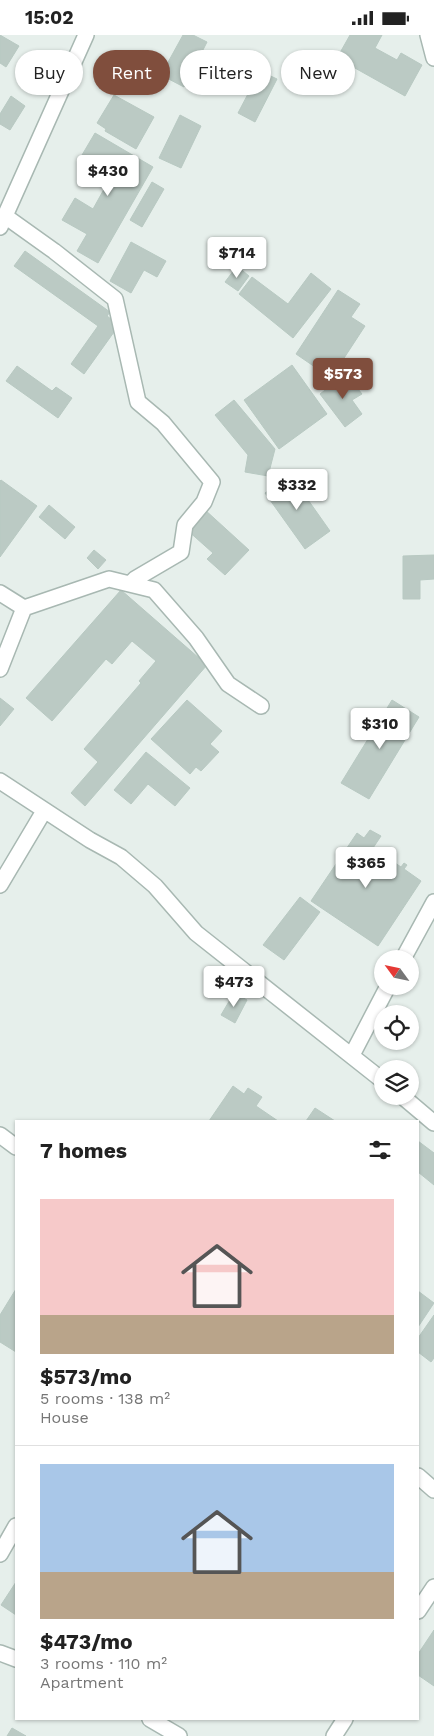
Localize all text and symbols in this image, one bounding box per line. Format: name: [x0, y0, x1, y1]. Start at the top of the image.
text: 15:02: [25, 6, 74, 29]
chip: Buy: [15, 50, 83, 95]
chip: Rent: [93, 50, 170, 95]
chip: Filters: [180, 50, 271, 95]
chip: New: [281, 50, 355, 95]
pin: $430: [78, 155, 138, 197]
text: $430: [88, 161, 128, 180]
pin: $714: [207, 237, 267, 279]
text: $714: [218, 243, 256, 262]
pin: $573: [313, 357, 373, 400]
text: $573: [324, 364, 362, 383]
pin: $332: [267, 469, 327, 511]
text: $332: [278, 475, 316, 494]
pin: $310: [350, 707, 410, 750]
text: $310: [362, 714, 398, 733]
pin: $365: [336, 847, 396, 889]
text: $365: [347, 853, 385, 872]
north arrow: [374, 950, 419, 995]
map controls: [374, 950, 419, 1105]
pin: $473: [204, 965, 264, 1008]
text: $473: [214, 972, 254, 991]
button: locate: [374, 1005, 419, 1050]
button: layers: [374, 1060, 419, 1105]
icon: filters: [366, 1136, 394, 1164]
text: 7 homes: [40, 1138, 127, 1163]
icon: home: [172, 1231, 262, 1321]
text: $573/mo: [40, 1364, 132, 1389]
text: 5 rooms · 138 m²: [40, 1389, 170, 1408]
text: House: [40, 1408, 89, 1427]
icon: home: [172, 1497, 262, 1587]
text: $473/mo: [40, 1629, 133, 1654]
text: 3 rooms · 110 m²: [40, 1654, 167, 1673]
text: Apartment: [40, 1673, 123, 1692]

